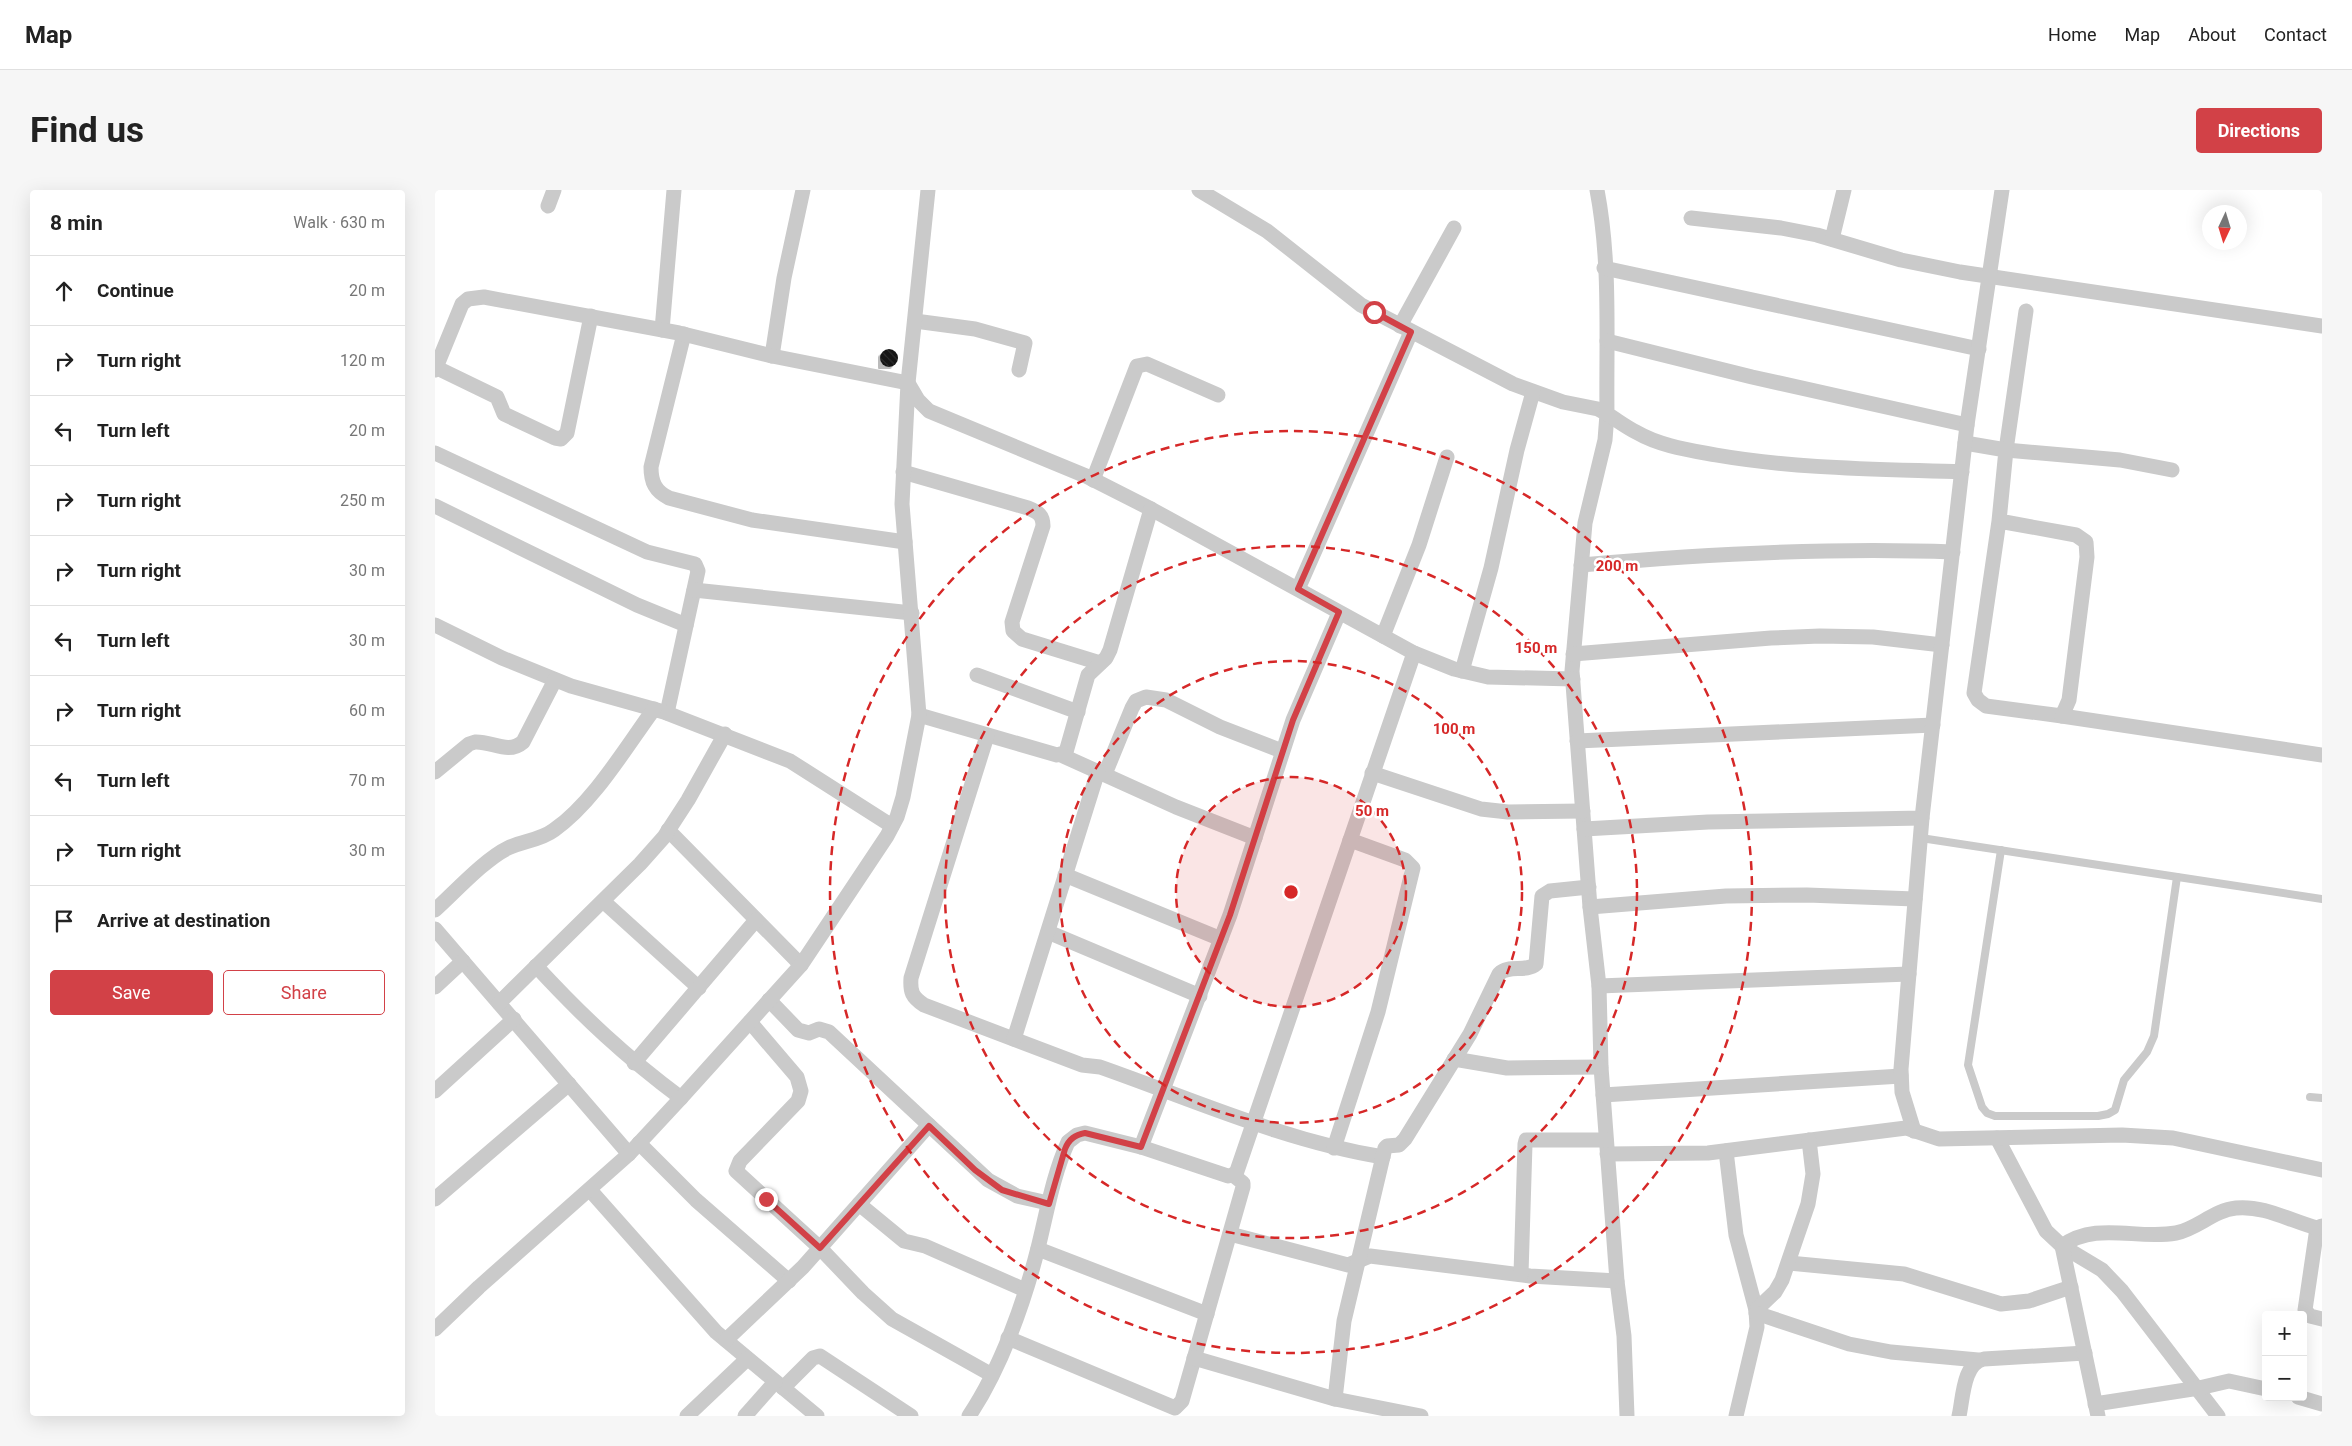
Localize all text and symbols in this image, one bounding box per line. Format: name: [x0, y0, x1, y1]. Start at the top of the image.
text: Map: [25, 21, 72, 49]
text: Home: [2048, 24, 2097, 45]
text: Map: [2125, 24, 2160, 45]
text: About: [2188, 24, 2236, 45]
text: Contact: [2264, 24, 2327, 45]
button: Directions: [2196, 108, 2322, 153]
text: Find us: [30, 110, 144, 151]
north arrow: [2202, 205, 2247, 250]
text: 8 min: [50, 211, 103, 235]
text: Walk · 630 m: [293, 213, 385, 232]
icon: ahead: [50, 277, 78, 305]
text: Continue: [97, 279, 174, 302]
text: 20 m: [349, 281, 385, 300]
route start: [1363, 301, 1386, 324]
icon: right: [50, 347, 78, 375]
text: Turn right: [97, 349, 181, 372]
text: 120 m: [340, 351, 385, 370]
icon: left: [50, 417, 78, 445]
text: Turn left: [97, 419, 170, 442]
text: 20 m: [349, 421, 385, 440]
icon: right: [50, 487, 78, 515]
text: Turn right: [97, 489, 181, 512]
text: 250 m: [340, 491, 385, 510]
icon: right: [50, 557, 78, 585]
text: 200 m: [1596, 557, 1638, 575]
text: Turn right: [97, 559, 181, 582]
text: 30 m: [349, 561, 385, 580]
icon: left: [50, 627, 78, 655]
text: Turn left: [97, 629, 170, 652]
text: 30 m: [349, 631, 385, 650]
text: 150 m: [1515, 639, 1557, 657]
icon: right: [50, 697, 78, 725]
text: Turn right: [97, 699, 181, 722]
text: 60 m: [349, 701, 385, 720]
text: 100 m: [1433, 720, 1475, 738]
icon: left: [50, 767, 78, 795]
text: Turn left: [97, 769, 170, 792]
text: 70 m: [349, 771, 385, 790]
text: 50 m: [1355, 802, 1389, 820]
icon: right: [50, 837, 78, 865]
text: Turn right: [97, 839, 181, 862]
text: 30 m: [349, 841, 385, 860]
centre of rings: [1282, 883, 1300, 901]
icon: arrive: [50, 907, 78, 935]
text: Arrive at destination: [97, 909, 270, 932]
button: Save: [50, 970, 213, 1015]
button: Share: [223, 970, 385, 1015]
route end: [755, 1188, 778, 1211]
map controls: [2262, 1311, 2307, 1401]
button: +: [2262, 1311, 2307, 1356]
button: −: [2262, 1356, 2307, 1401]

